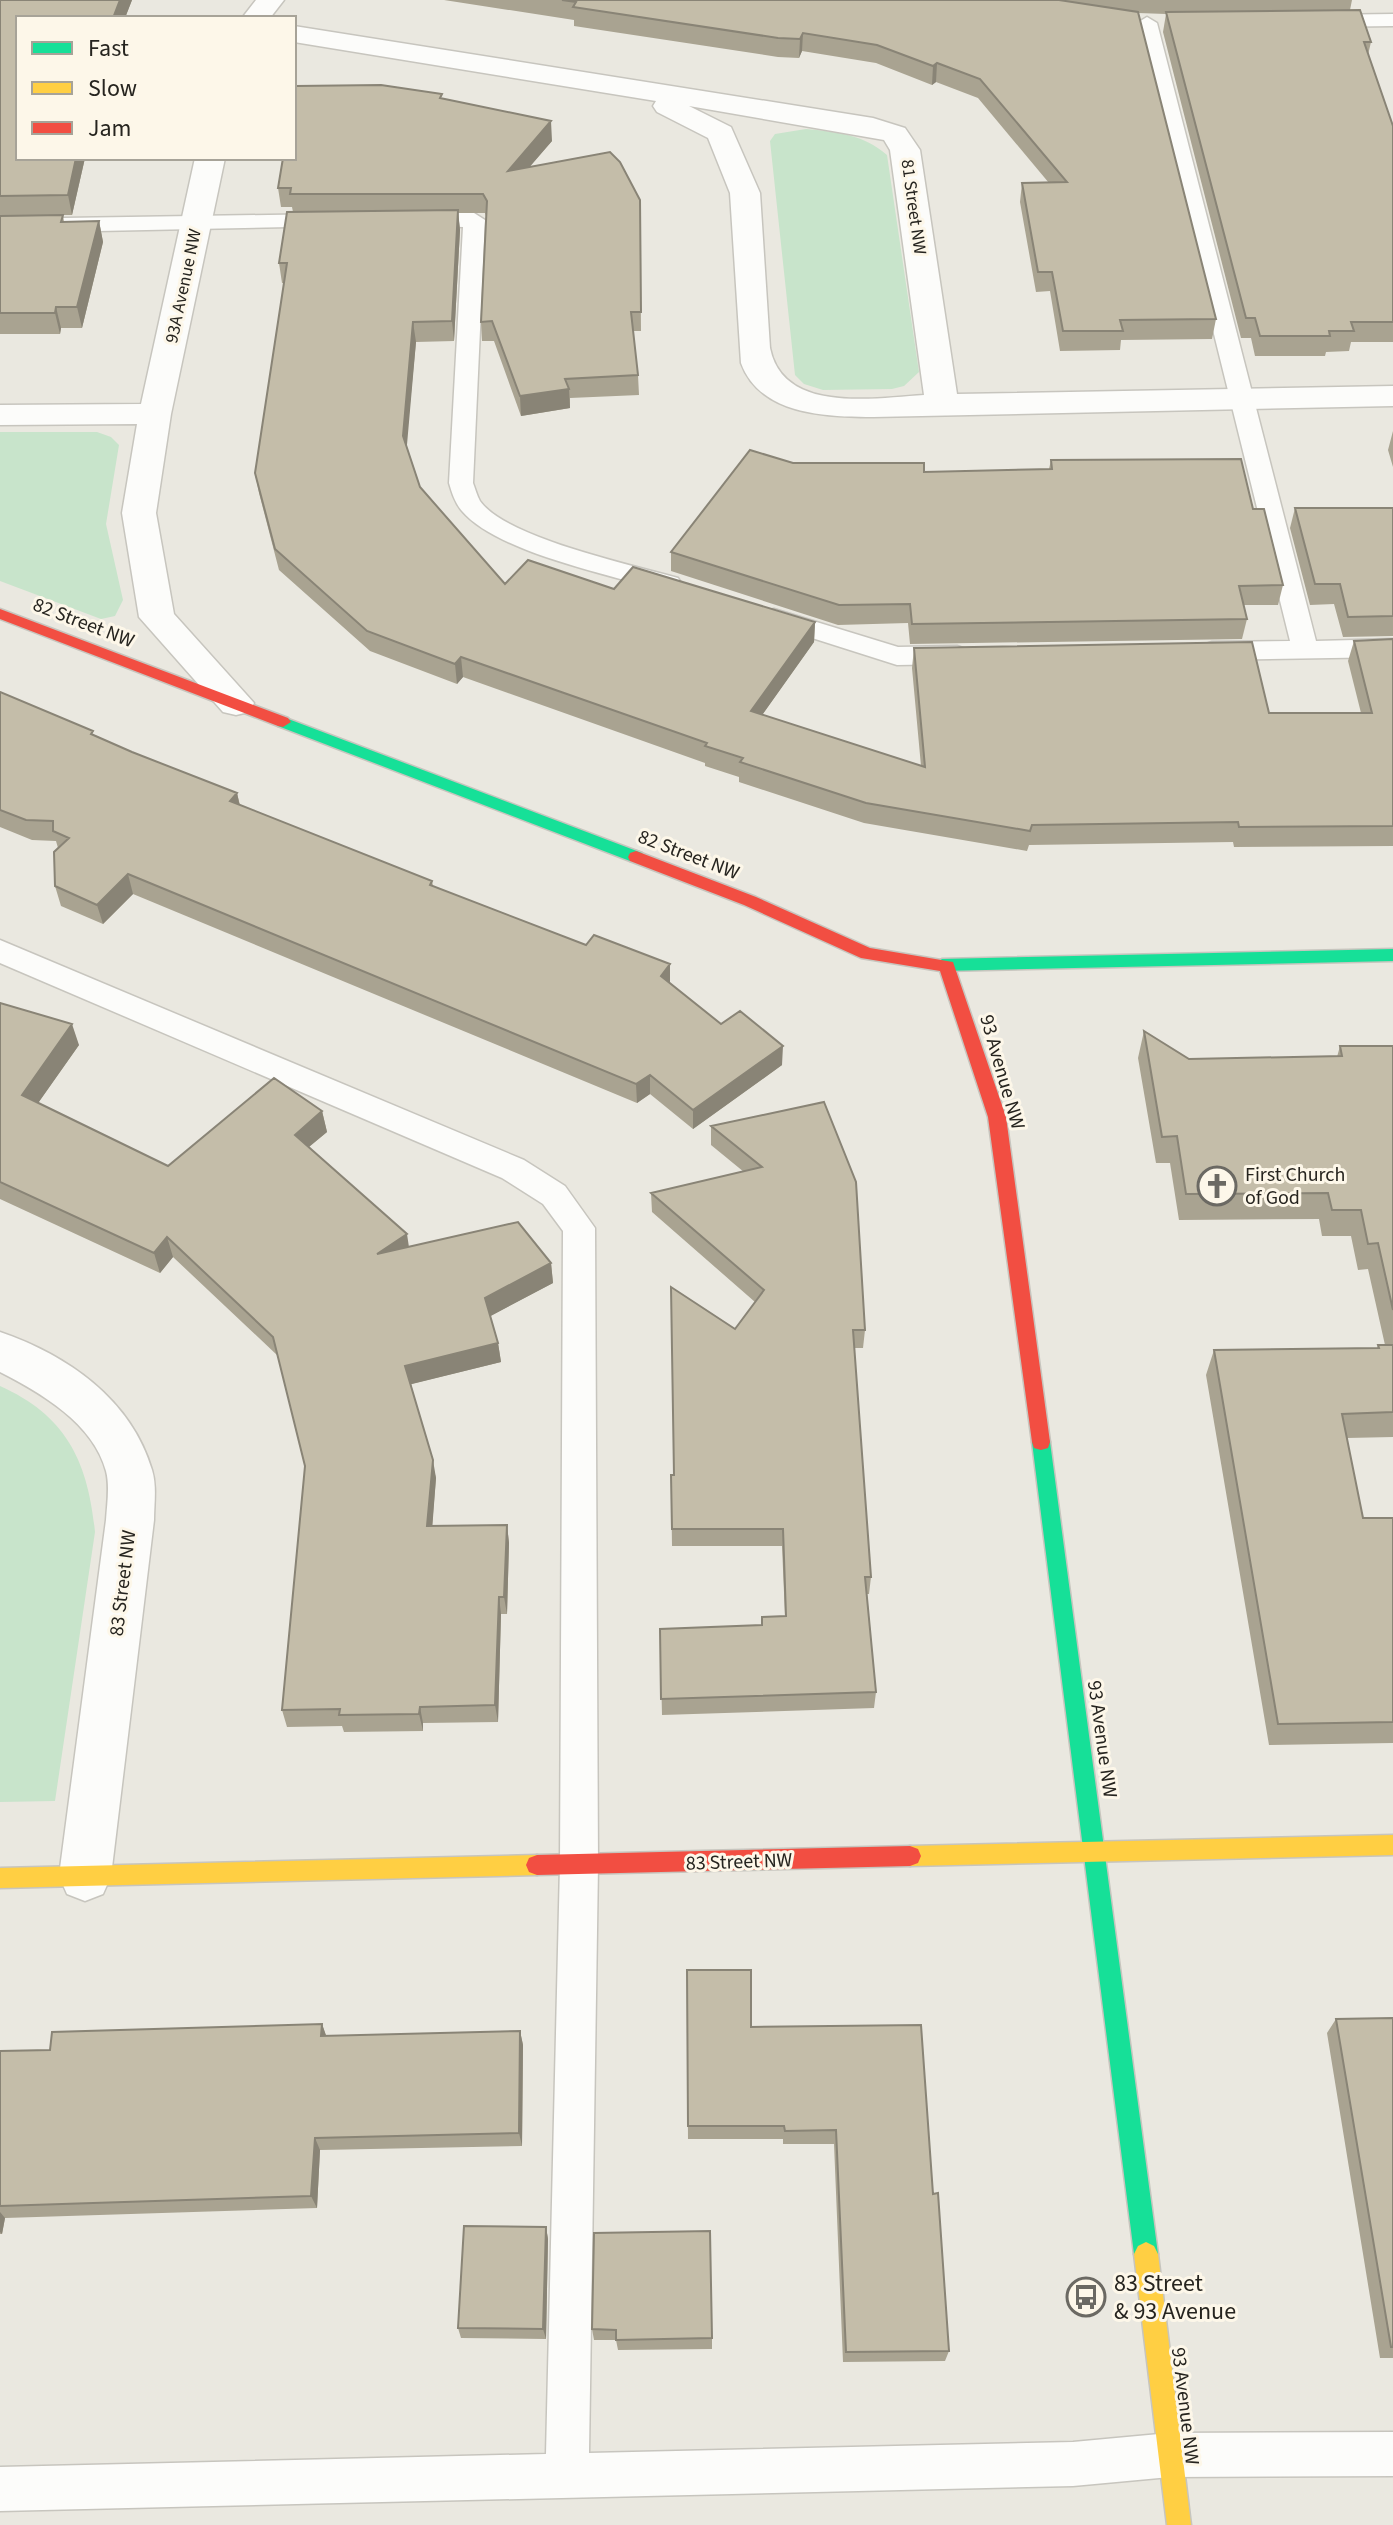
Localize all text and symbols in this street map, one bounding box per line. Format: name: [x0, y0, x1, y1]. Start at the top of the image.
legend: [16, 16, 296, 160]
text: Fast: [88, 31, 129, 66]
text: Slow: [88, 71, 137, 106]
text: Jam: [88, 111, 132, 146]
street label: 81 Street NW: [894, 158, 933, 256]
street label: 93A Avenue NW: [159, 227, 208, 346]
street label: 82 Street NW: [29, 591, 139, 655]
street label: 82 Street NW: [634, 823, 744, 887]
street label: 93 Avenue NW: [972, 1012, 1032, 1133]
place label: First Church of God: [1245, 1161, 1345, 1212]
church icon: First Church of God: [1196, 1165, 1238, 1207]
street label: 83 Street NW: [103, 1528, 143, 1638]
street label: 93 Avenue NW: [1080, 1679, 1124, 1800]
street label: 83 Street NW: [685, 1846, 793, 1878]
place label: 83 Street & 93 Avenue: [1114, 2266, 1236, 2329]
bus stop icon: 83 Street & 93 Avenue: [1065, 2276, 1107, 2318]
street label: 93 Avenue NW: [1164, 2346, 1206, 2467]

